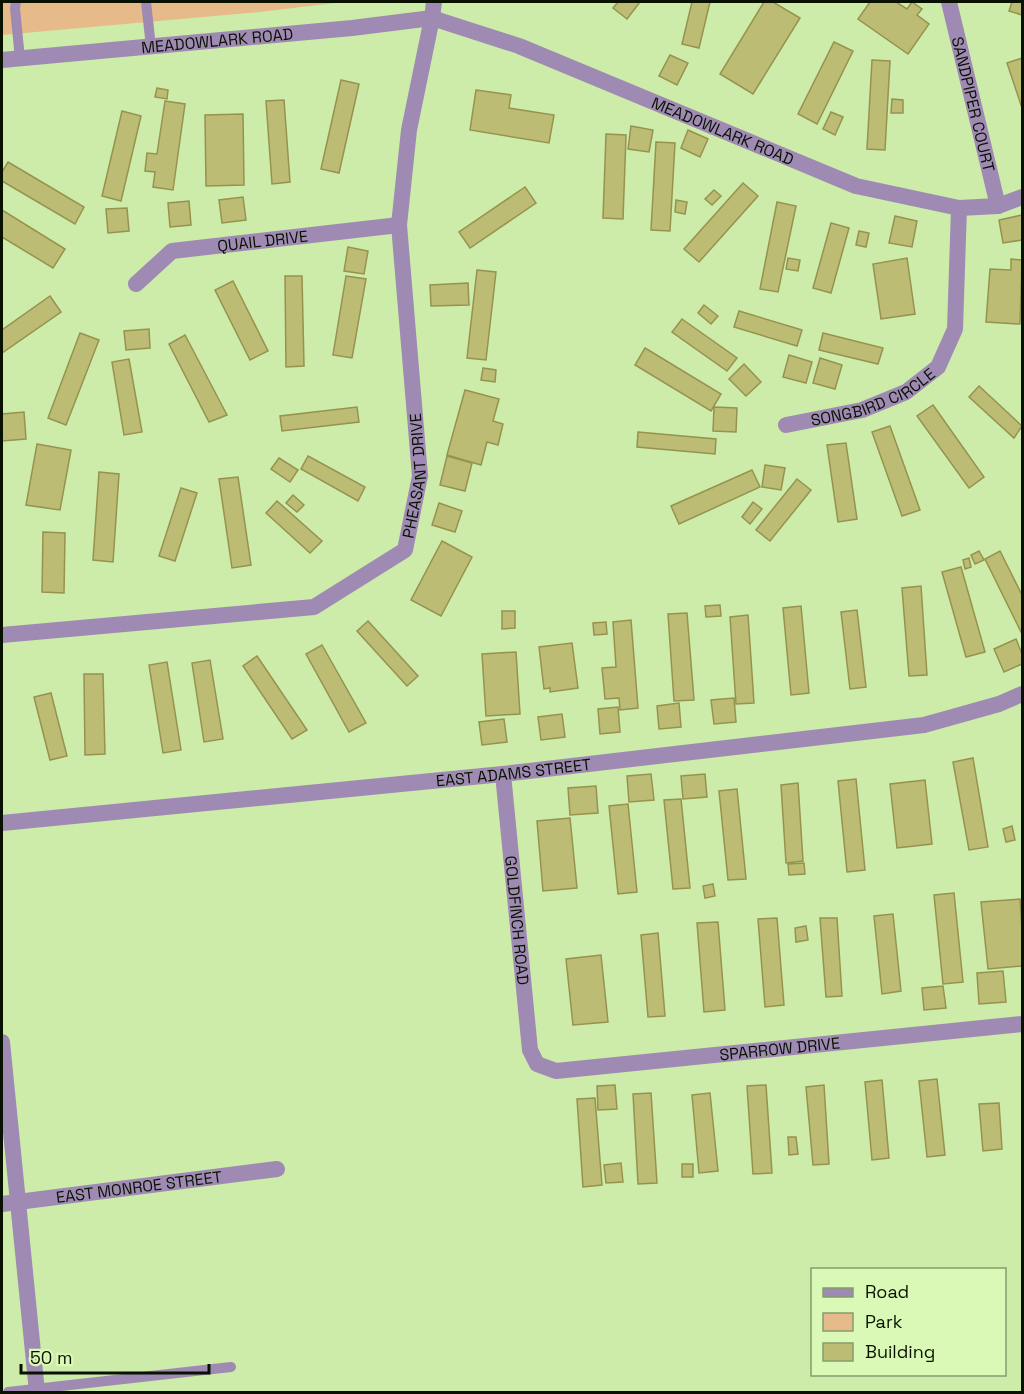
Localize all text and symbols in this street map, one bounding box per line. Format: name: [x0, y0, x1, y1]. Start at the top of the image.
street label: MEADOWLARK ROAD: [140, 23, 294, 58]
street label: SANDPIPER COURT: [947, 34, 1000, 174]
street label: MEADOWLARK ROAD: [648, 92, 797, 170]
street label: QUAIL DRIVE: [216, 225, 309, 256]
street label: SONGBIRD CIRCLE: [809, 363, 939, 430]
street label: PHEASANT DRIVE: [397, 412, 431, 540]
street label: EAST ADAMS STREET: [435, 753, 592, 791]
street label: GOLDFINCH ROAD: [501, 855, 534, 986]
street label: SPARROW DRIVE: [718, 1032, 841, 1065]
street label: EAST MONROE STREET: [55, 1166, 223, 1208]
legend: [811, 1268, 1006, 1376]
text: Road: [865, 1280, 909, 1303]
text: Park: [865, 1310, 903, 1333]
scale bar: [21, 1337, 208, 1375]
text: Building: [865, 1340, 935, 1363]
text: 50 m: [30, 1346, 72, 1369]

